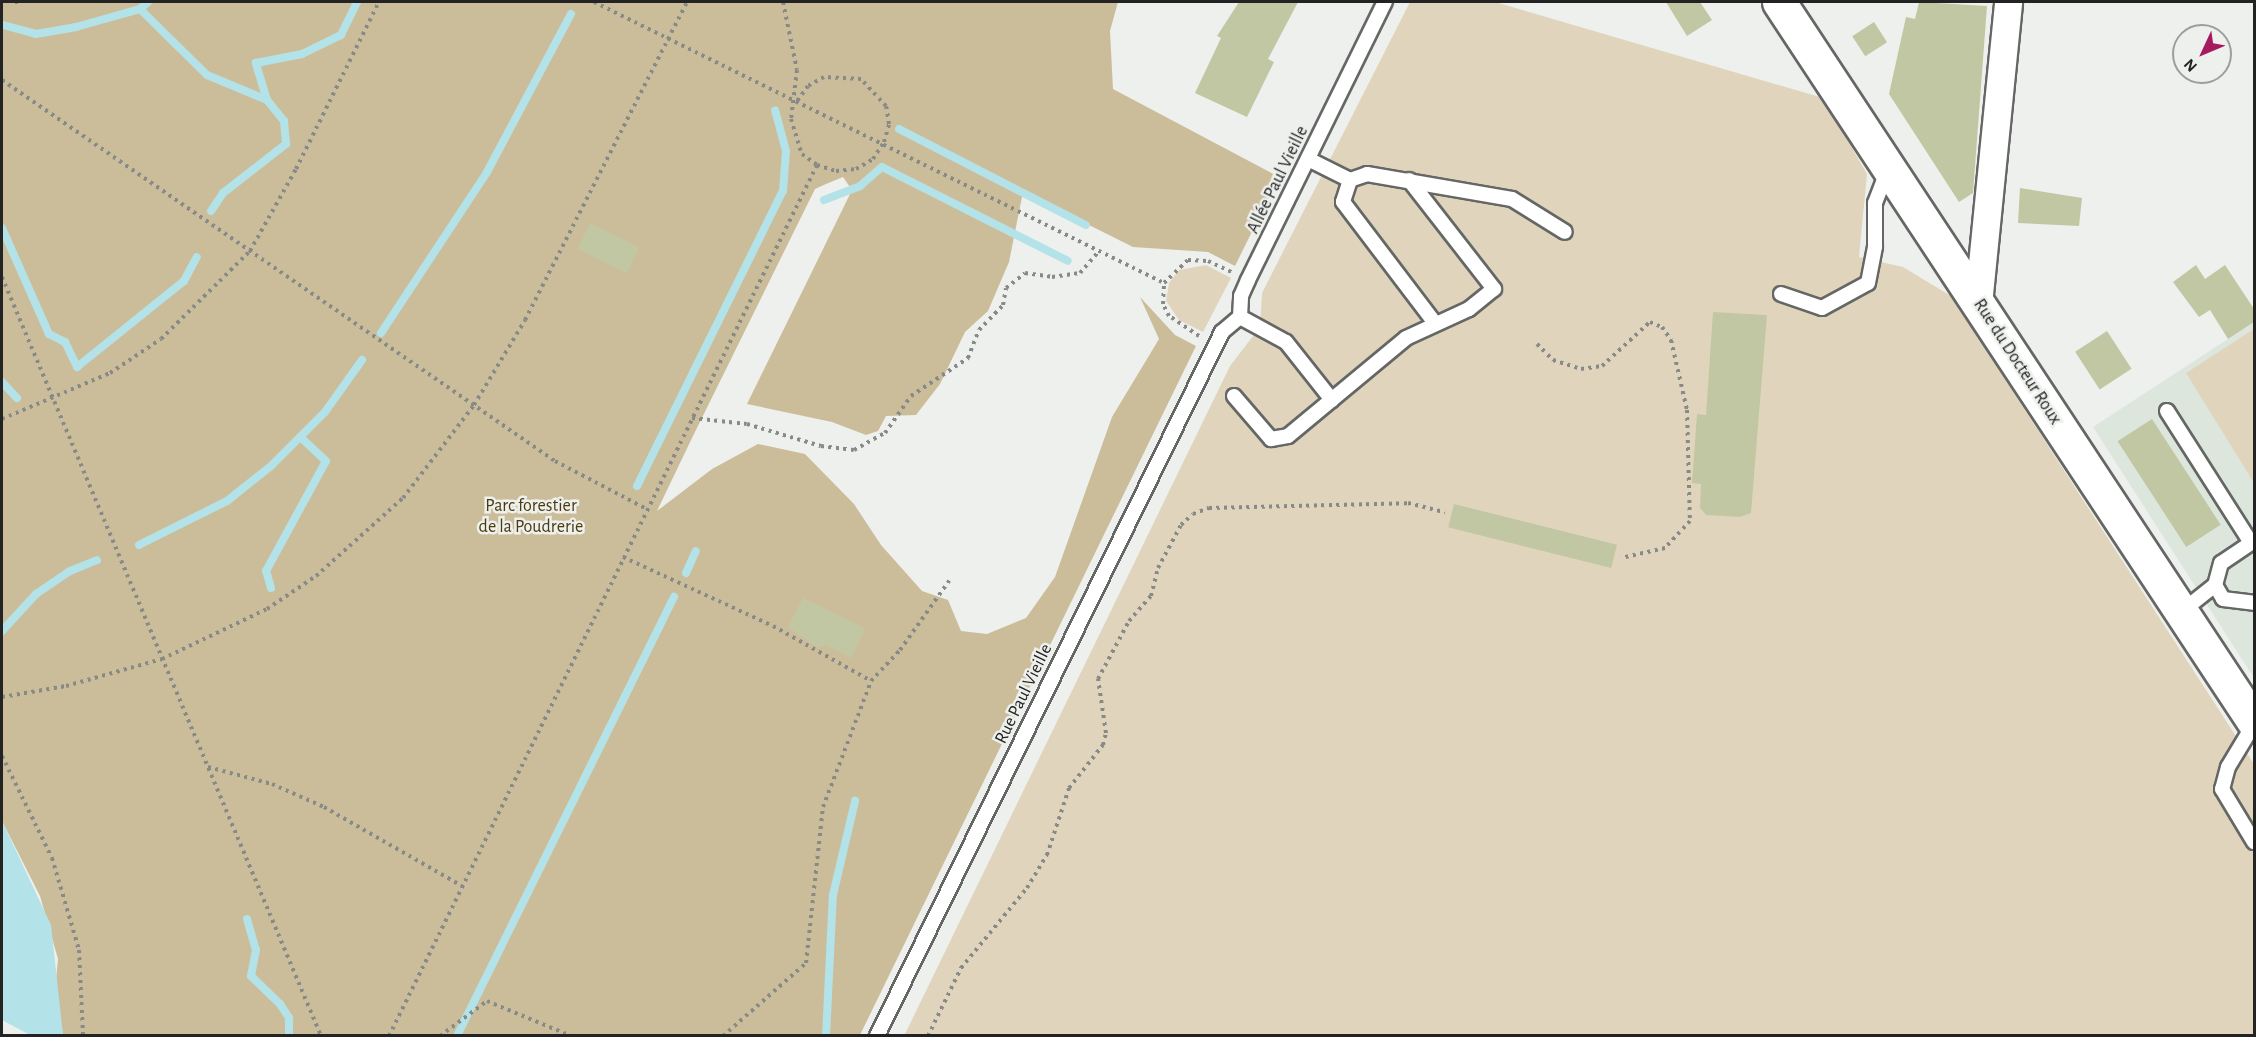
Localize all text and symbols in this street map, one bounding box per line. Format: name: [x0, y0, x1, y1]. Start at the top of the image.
north arrow: [2172, 24, 2232, 84]
text: N: [2181, 56, 2200, 75]
street label: Allée Paul Vieille: [1243, 123, 1313, 237]
street label: Rue du Docteur Roux: [1968, 295, 2066, 429]
park label: Parc forestier de la Poudrerie: [479, 496, 583, 538]
street label: Rue Paul Vieille: [991, 641, 1057, 747]

